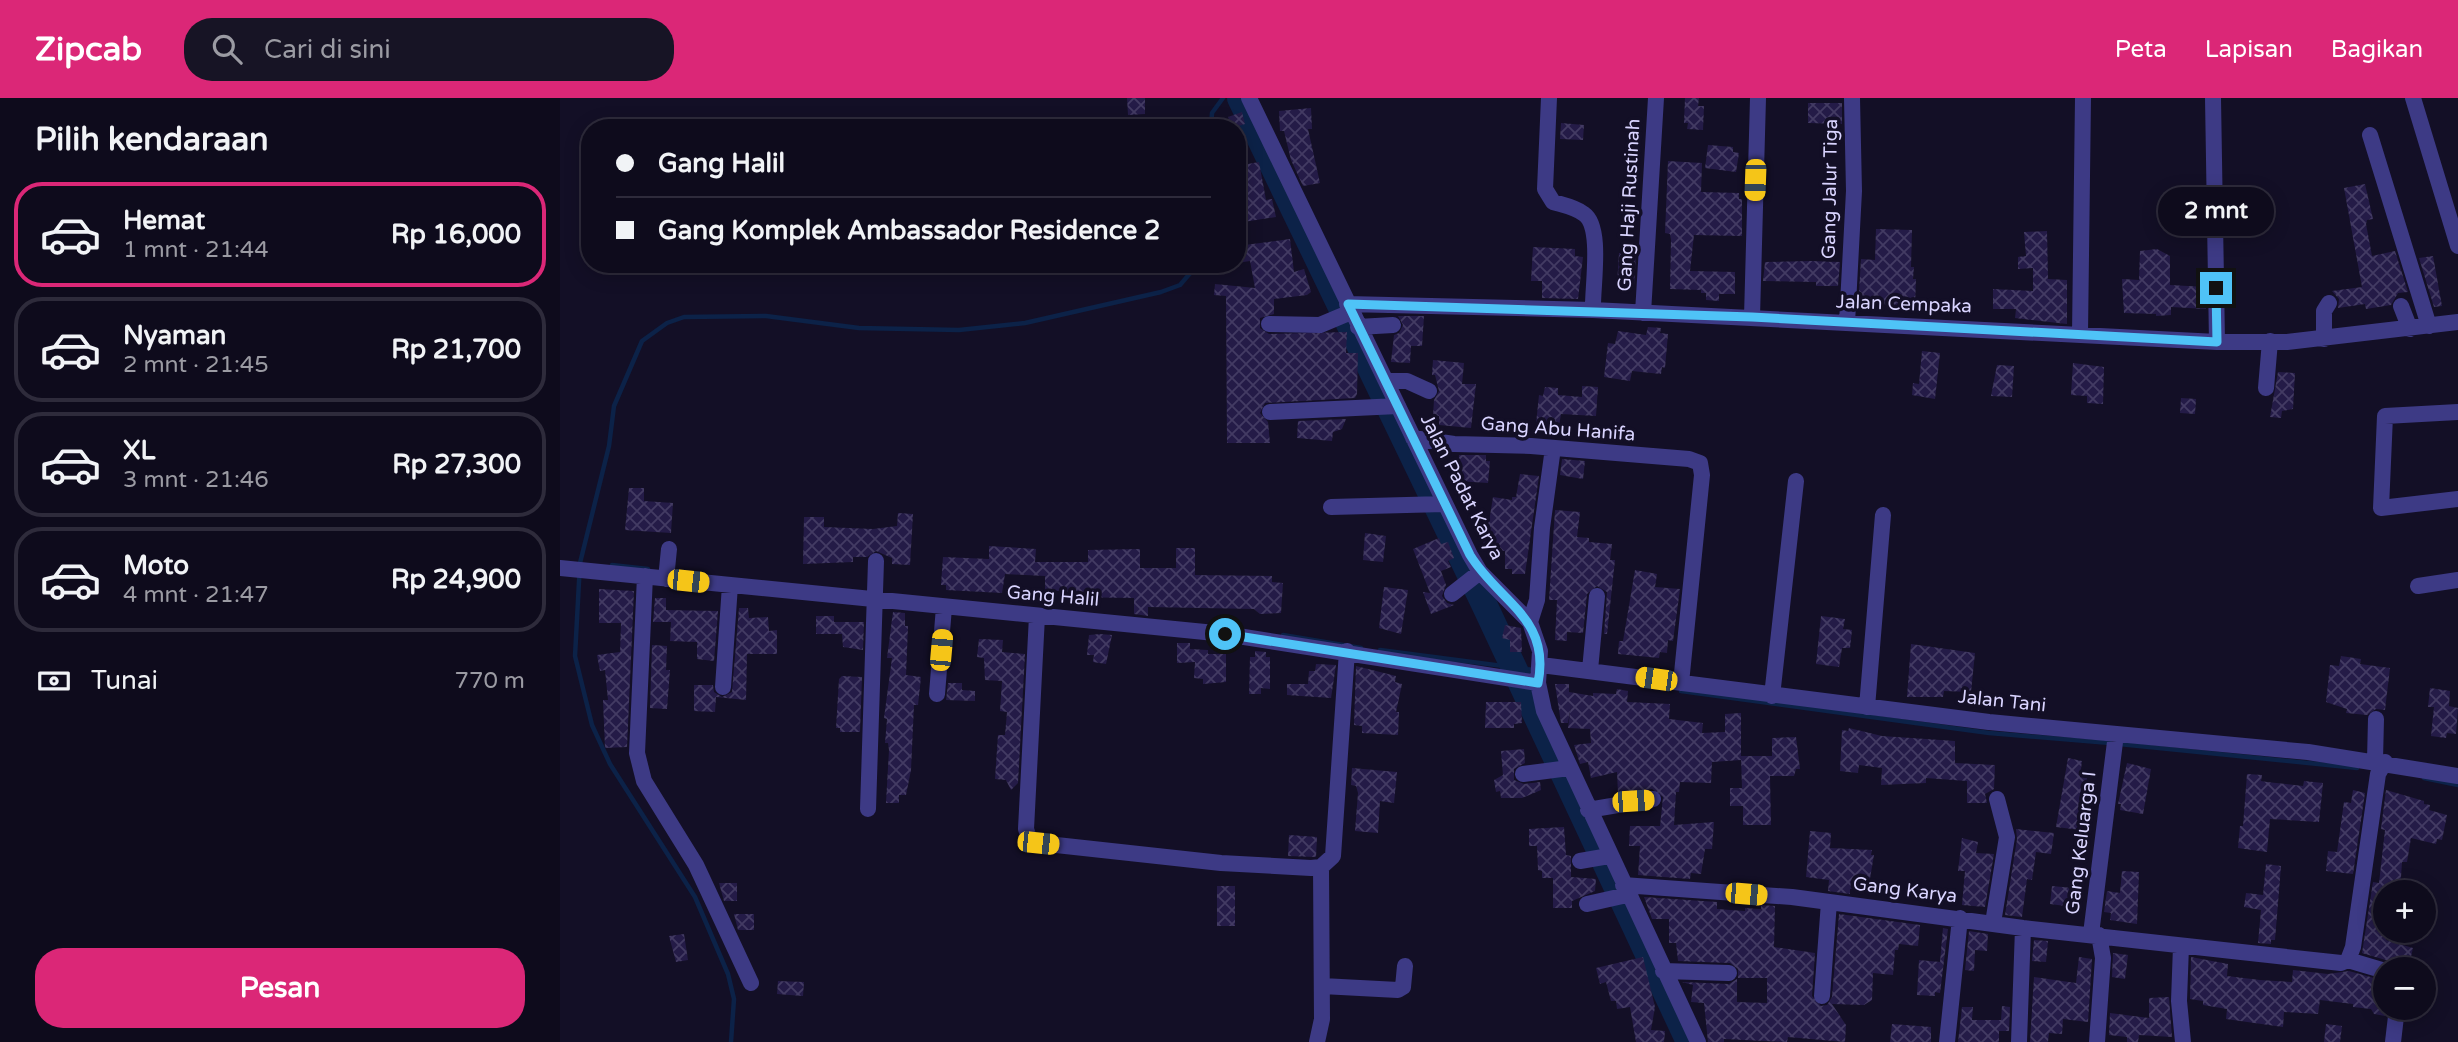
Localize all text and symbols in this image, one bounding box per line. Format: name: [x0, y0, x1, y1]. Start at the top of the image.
search box: [184, 18, 674, 81]
text: Zipcab: [35, 30, 142, 69]
icon: search: [208, 30, 246, 68]
text: Cari di sini: [264, 34, 391, 65]
text: Peta: [2115, 35, 2167, 64]
text: Lapisan: [2205, 35, 2293, 64]
text: Bagikan: [2331, 35, 2423, 64]
street label: Gang Haji Rustinah: [1613, 118, 1645, 292]
street label: Gang Jalur Tiga: [1818, 119, 1842, 259]
text: Pilih kendaraan: [35, 121, 269, 159]
text: Gang Halil: [658, 148, 785, 179]
car: [1744, 159, 1767, 201]
callout: 2 mnt: [2158, 186, 2274, 236]
text: 2 mnt: [2184, 197, 2248, 225]
icon: car: [39, 203, 102, 266]
text: Hemat: [123, 205, 205, 236]
text: Gang Komplek Ambassador Residence 2: [658, 215, 1160, 246]
text: Rp 16,000: [391, 219, 521, 250]
text: 1 mnt · 21:44: [123, 236, 269, 264]
route end: [2200, 272, 2232, 304]
street label: Jalan Cempaka: [1836, 291, 1972, 317]
icon: car: [39, 318, 102, 381]
text: Nyaman: [123, 320, 226, 351]
text: Rp 21,700: [391, 334, 521, 365]
text: 2 mnt · 21:45: [123, 351, 269, 379]
street label: Jalan Padat Karya: [1416, 411, 1508, 563]
street label: Gang Abu Hanifa: [1480, 413, 1636, 445]
icon: car: [39, 433, 102, 496]
text: XL: [123, 435, 155, 466]
text: Rp 27,300: [392, 449, 521, 480]
text: 3 mnt · 21:46: [123, 466, 269, 494]
icon: car: [39, 548, 102, 611]
text: Moto: [123, 550, 189, 581]
text: Rp 24,900: [391, 564, 521, 595]
car: [667, 568, 710, 594]
text: 4 mnt · 21:47: [123, 581, 269, 609]
street label: Gang Halil: [1006, 581, 1100, 611]
route start: [1209, 618, 1241, 650]
car: [929, 628, 954, 672]
icon: cash: [35, 662, 73, 700]
text: Tunai: [91, 665, 158, 696]
car: [1634, 666, 1679, 692]
text: 770 m: [455, 667, 525, 695]
street label: Jalan Tani: [1957, 685, 2047, 717]
street label: Gang Keluarga I: [2061, 770, 2101, 916]
car: [1612, 789, 1655, 813]
car: [1017, 830, 1060, 856]
street label: Gang Karya: [1852, 873, 1958, 907]
map controls: [2373, 880, 2436, 1020]
button: +: [2373, 880, 2436, 943]
car: [1725, 882, 1768, 906]
button: Pesan: [35, 948, 525, 1028]
button: −: [2373, 957, 2436, 1020]

